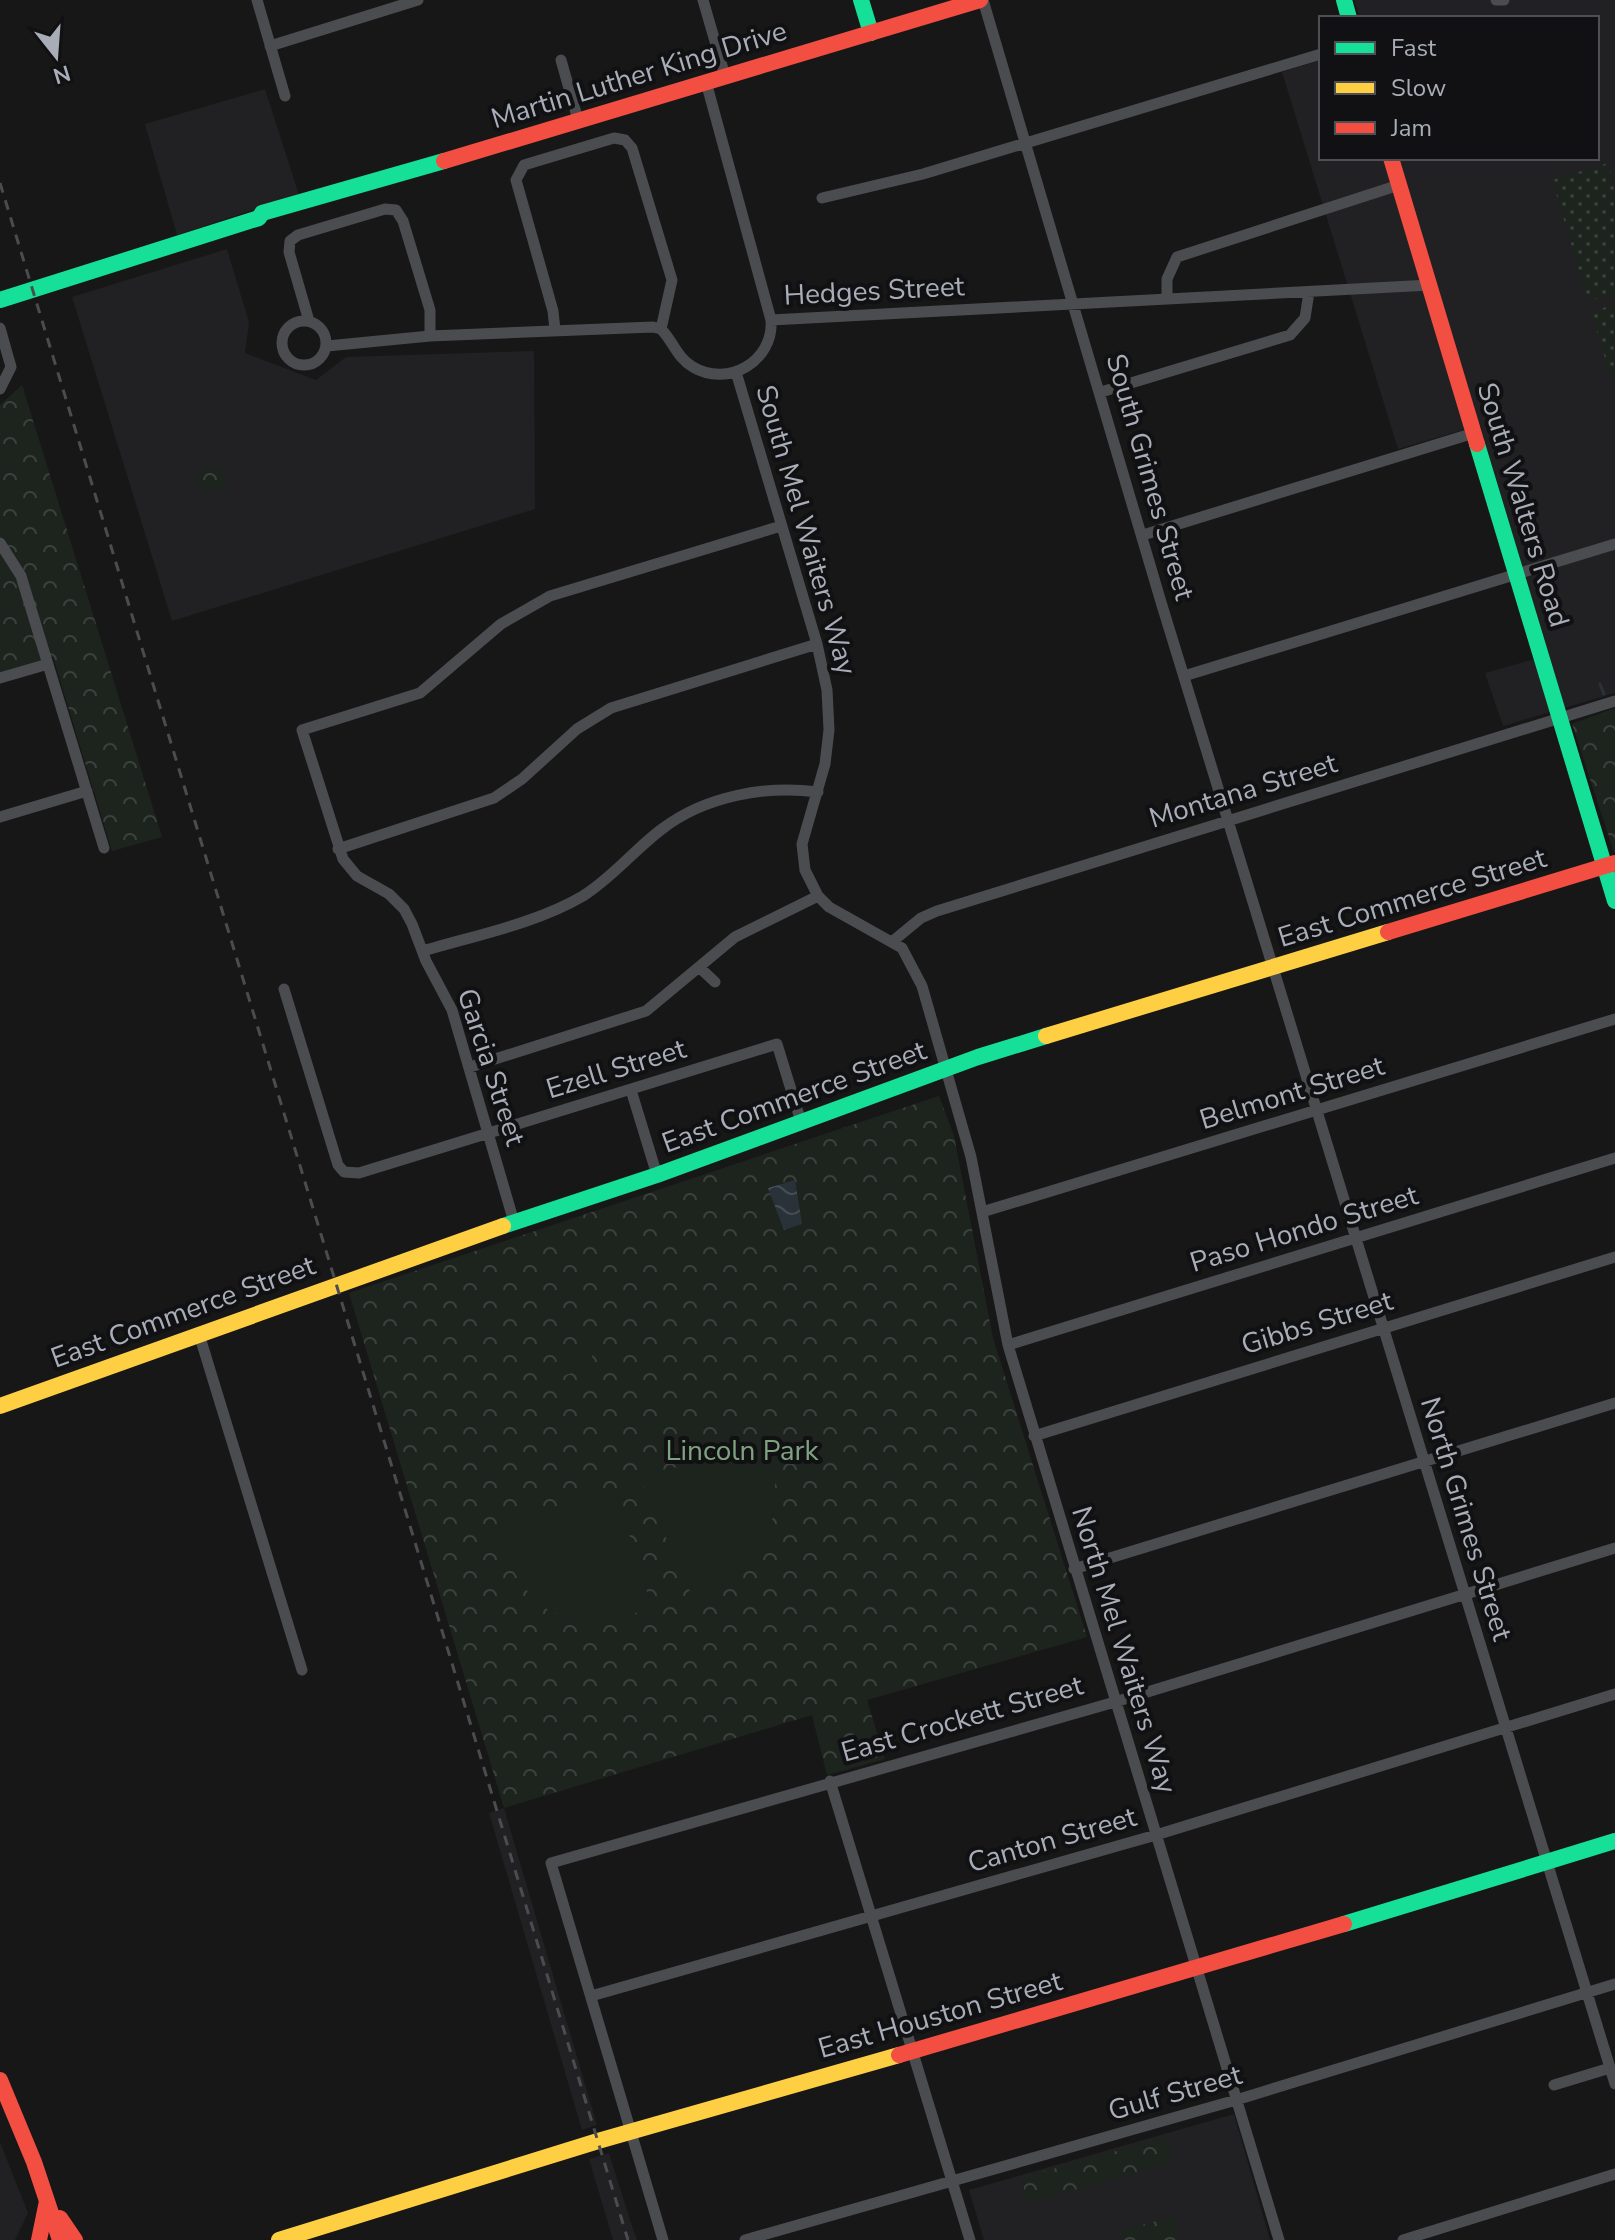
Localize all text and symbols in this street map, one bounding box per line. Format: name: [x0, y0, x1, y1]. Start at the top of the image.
street label: Martin Luther King Drive: [487, 12, 791, 138]
north arrow: [16, 16, 96, 96]
legend: [1319, 16, 1599, 160]
text: Fast: [1391, 32, 1437, 64]
text: N: [49, 57, 74, 91]
text: Slow: [1391, 72, 1446, 104]
text: Jam: [1390, 112, 1432, 144]
street label: Hedges Street: [783, 267, 966, 315]
street label: South Grimes Street: [1097, 350, 1203, 605]
street label: South Walters Road: [1468, 378, 1578, 632]
street label: South Mel Waiters Way: [746, 381, 866, 680]
street label: Montana Street: [1144, 744, 1342, 838]
street label: East Commerce Street: [1273, 839, 1551, 957]
street label: Garcia Street: [448, 984, 534, 1151]
street label: Ezell Street: [542, 1030, 691, 1108]
street label: East Commerce Street: [657, 1031, 932, 1162]
street label: Belmont Street: [1195, 1047, 1389, 1139]
street label: Paso Hondo Street: [1185, 1176, 1423, 1282]
street label: East Commerce Street: [46, 1246, 321, 1377]
street label: Gibbs Street: [1237, 1282, 1398, 1364]
street label: North Grimes Street: [1411, 1393, 1521, 1646]
park label: Lincoln Park: [665, 1432, 820, 1470]
street label: North Mel Waiters Way: [1062, 1502, 1186, 1799]
street label: East Crockett Street: [837, 1666, 1088, 1772]
street label: Canton Street: [963, 1798, 1141, 1882]
street label: East Houston Street: [814, 1962, 1066, 2068]
street label: Gulf Street: [1104, 2056, 1246, 2130]

